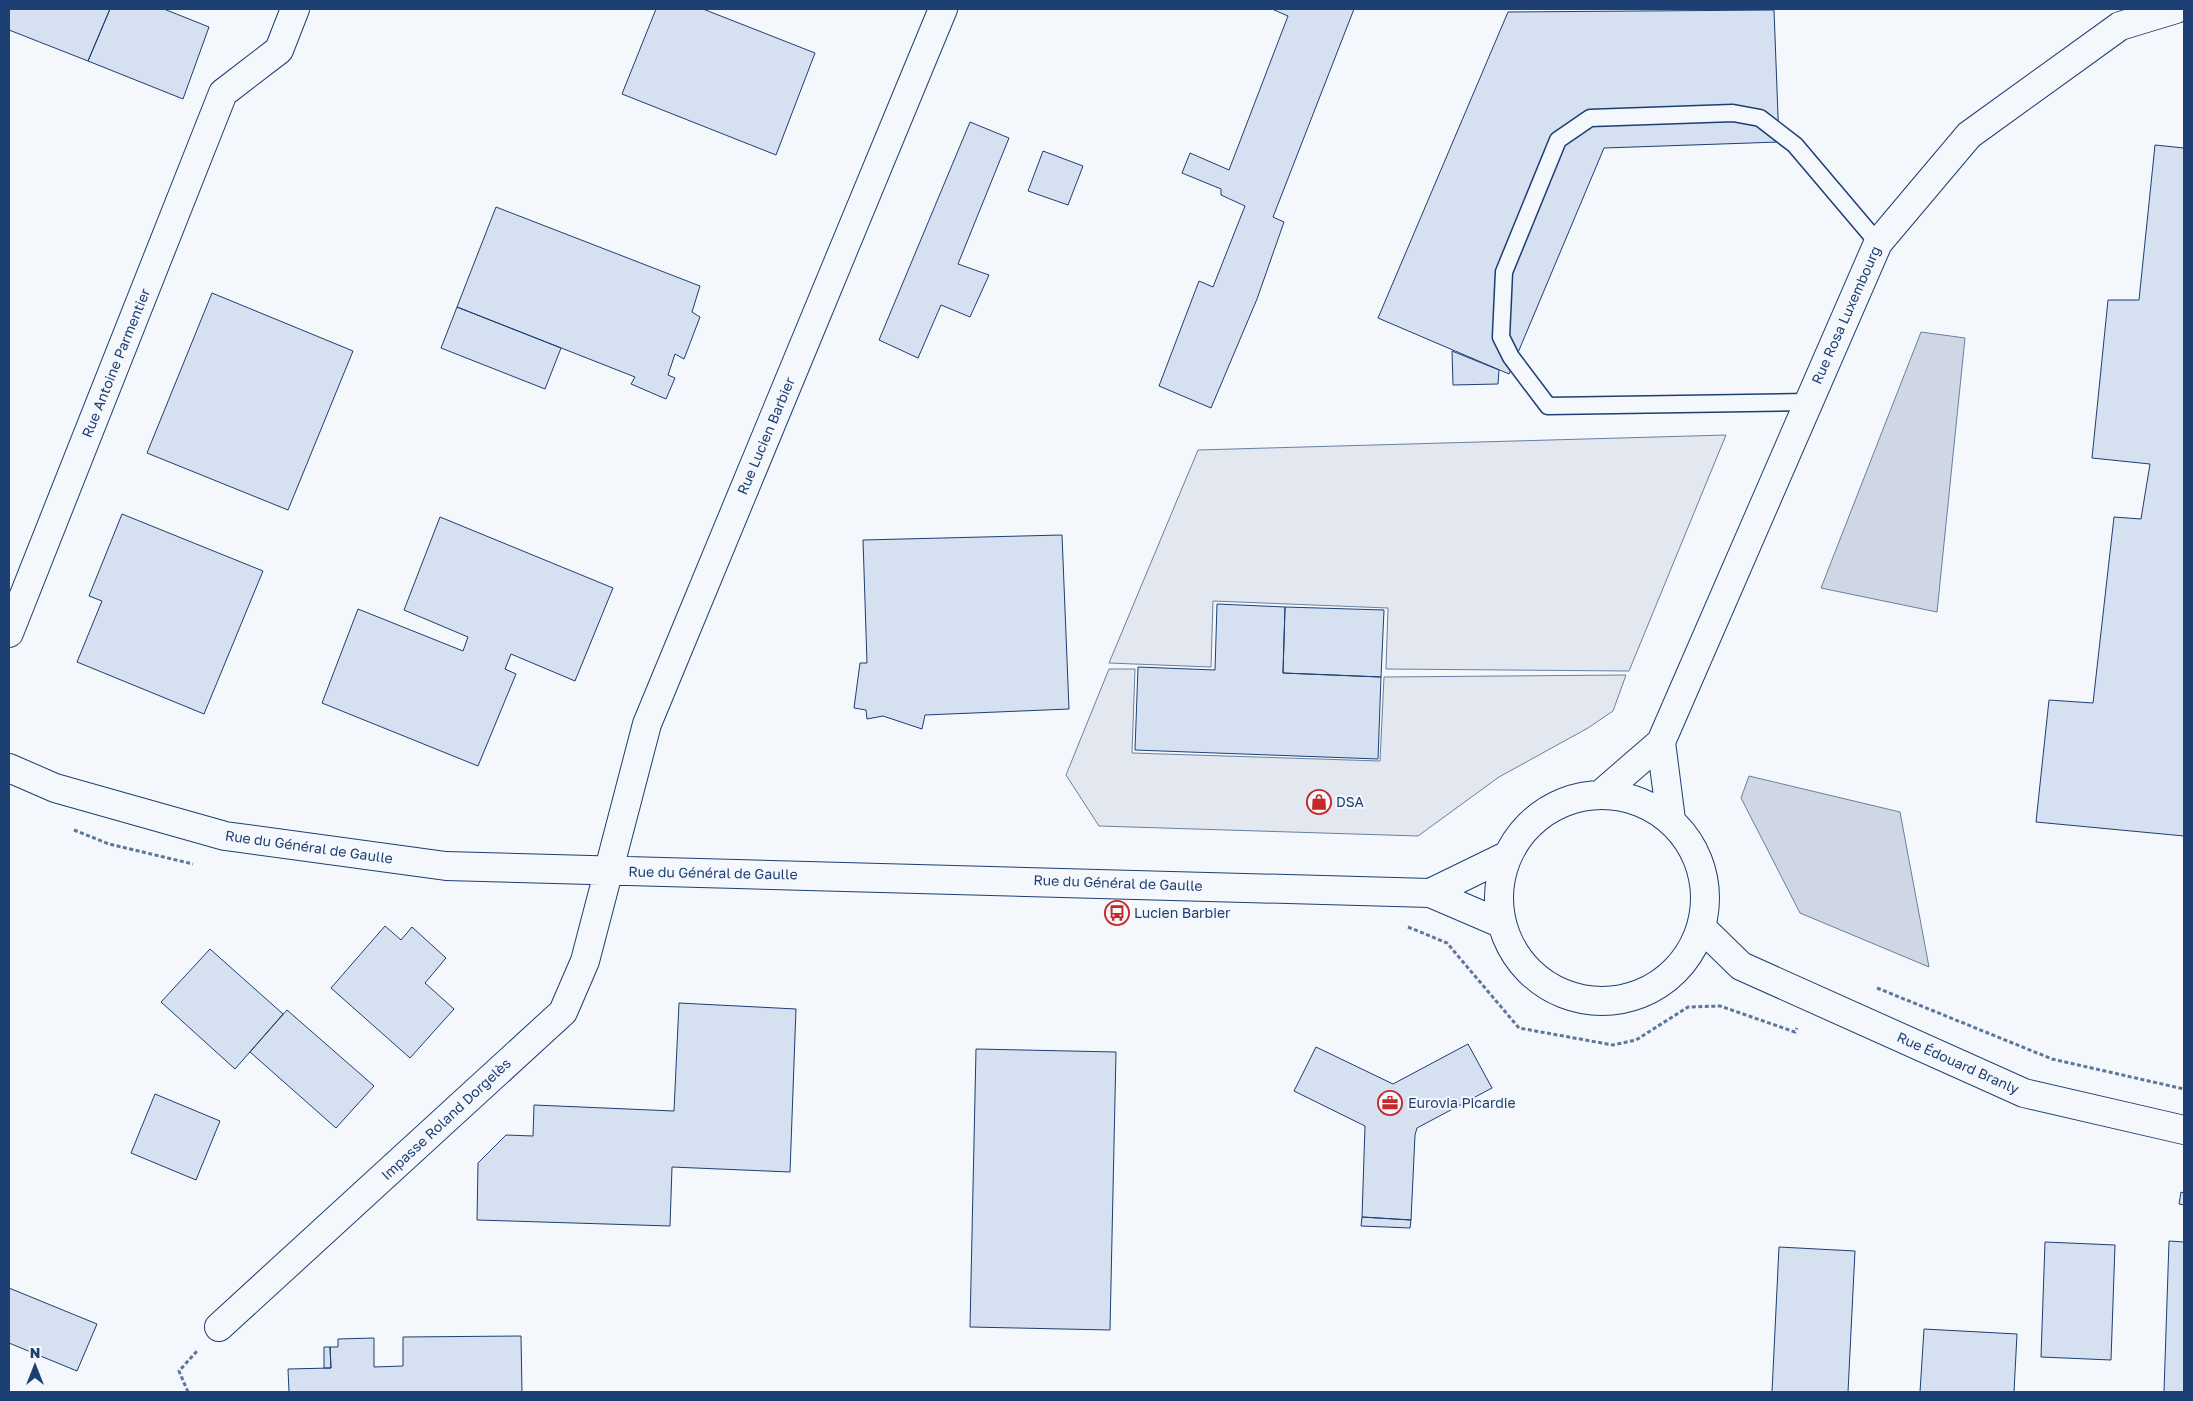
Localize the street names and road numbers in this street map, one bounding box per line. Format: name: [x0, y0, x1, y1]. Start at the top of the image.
street label: Rue Rosa Luxembourg: [1807, 243, 1884, 387]
street label: Rue Antoine Parmentier: [78, 285, 153, 440]
street label: Rue Lucien Barbier: [733, 374, 798, 497]
street label: Rue du Général de Gaulle: [224, 826, 394, 867]
street label: Rue du Général de Gaulle: [628, 863, 798, 882]
street label: Rue du Général de Gaulle: [1033, 871, 1203, 894]
street label: Rue Édouard Branly: [1895, 1028, 2022, 1097]
street label: Impasse Roland Dorgelès: [377, 1054, 514, 1183]

